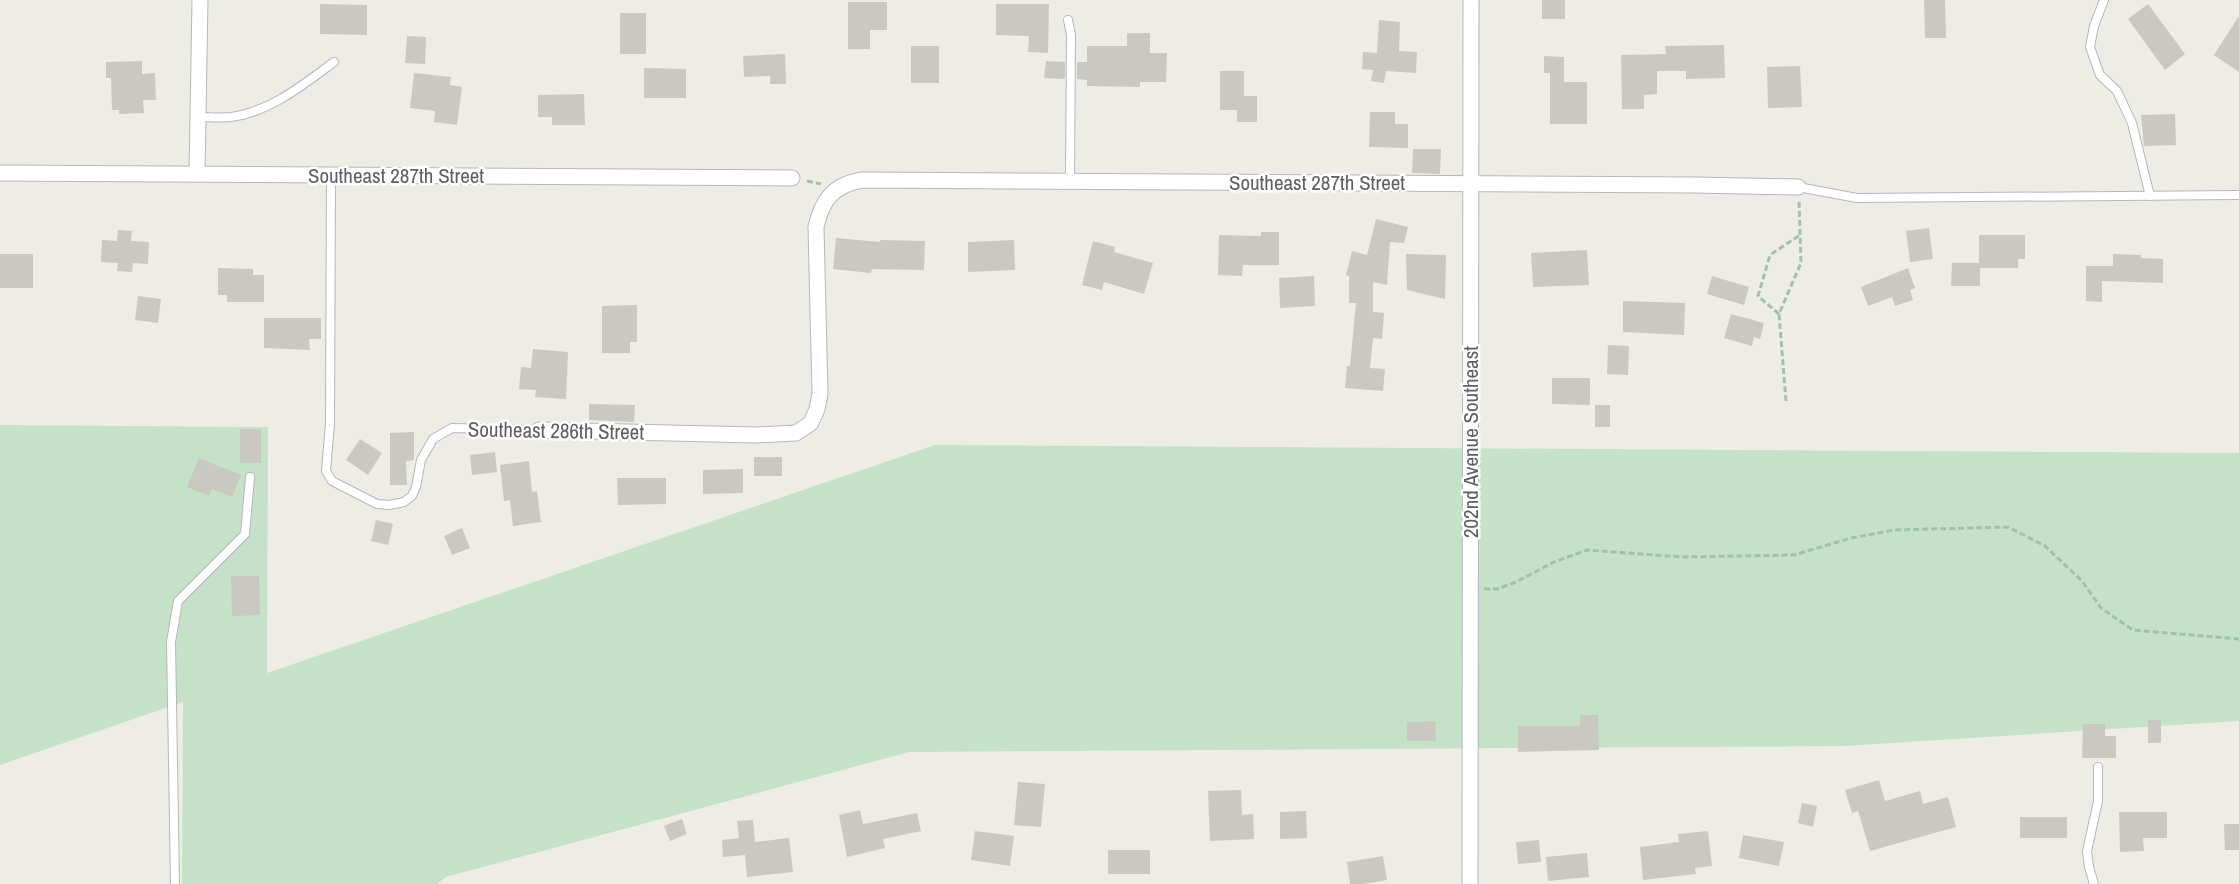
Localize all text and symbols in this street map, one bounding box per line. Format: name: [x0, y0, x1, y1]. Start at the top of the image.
street label: Southeast 287th Street: [308, 161, 484, 190]
street label: Southeast 287th Street: [1229, 168, 1405, 197]
street label: 202nd Avenue Southeast: [1456, 346, 1485, 538]
street label: Southeast 286th Street: [468, 414, 645, 447]

